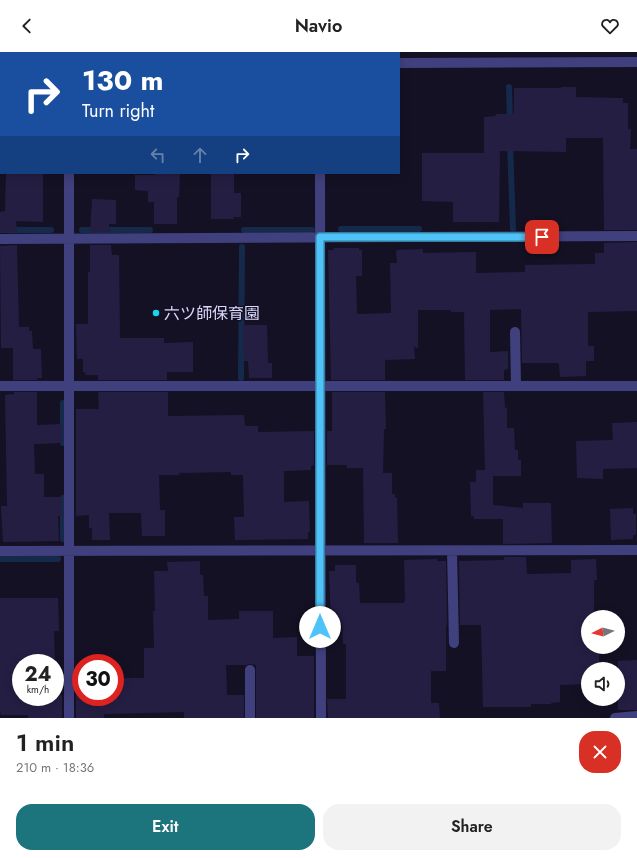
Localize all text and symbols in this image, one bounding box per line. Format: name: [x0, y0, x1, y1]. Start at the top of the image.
text: Navio: [295, 13, 342, 39]
icon: back: [16, 15, 38, 37]
icon: heart: [599, 15, 621, 37]
text: 130 m: [82, 60, 164, 101]
icon: right: [16, 68, 68, 120]
text: Turn right: [82, 98, 154, 124]
icon: left: [147, 144, 169, 166]
icon: ahead: [189, 144, 211, 166]
icon: right: [231, 144, 253, 166]
pin: [525, 220, 559, 254]
icon: arrive: [531, 226, 553, 248]
place label: 六ツ師保育園: [164, 302, 260, 325]
marker: 六ツ師保育園: [151, 308, 161, 318]
position arrow: [299, 606, 341, 648]
north arrow: [581, 610, 625, 654]
map controls: [581, 610, 625, 706]
speed limit sign: 30: [72, 654, 124, 706]
text: 24: [24, 660, 52, 689]
button: sound: [581, 662, 625, 706]
text: km/h: [27, 682, 49, 697]
text: 1 min: [16, 725, 74, 760]
button: close: [579, 731, 621, 773]
text: 210 m · 18:36: [16, 758, 94, 777]
button: Exit: [16, 804, 315, 850]
button: Share: [323, 804, 621, 850]

